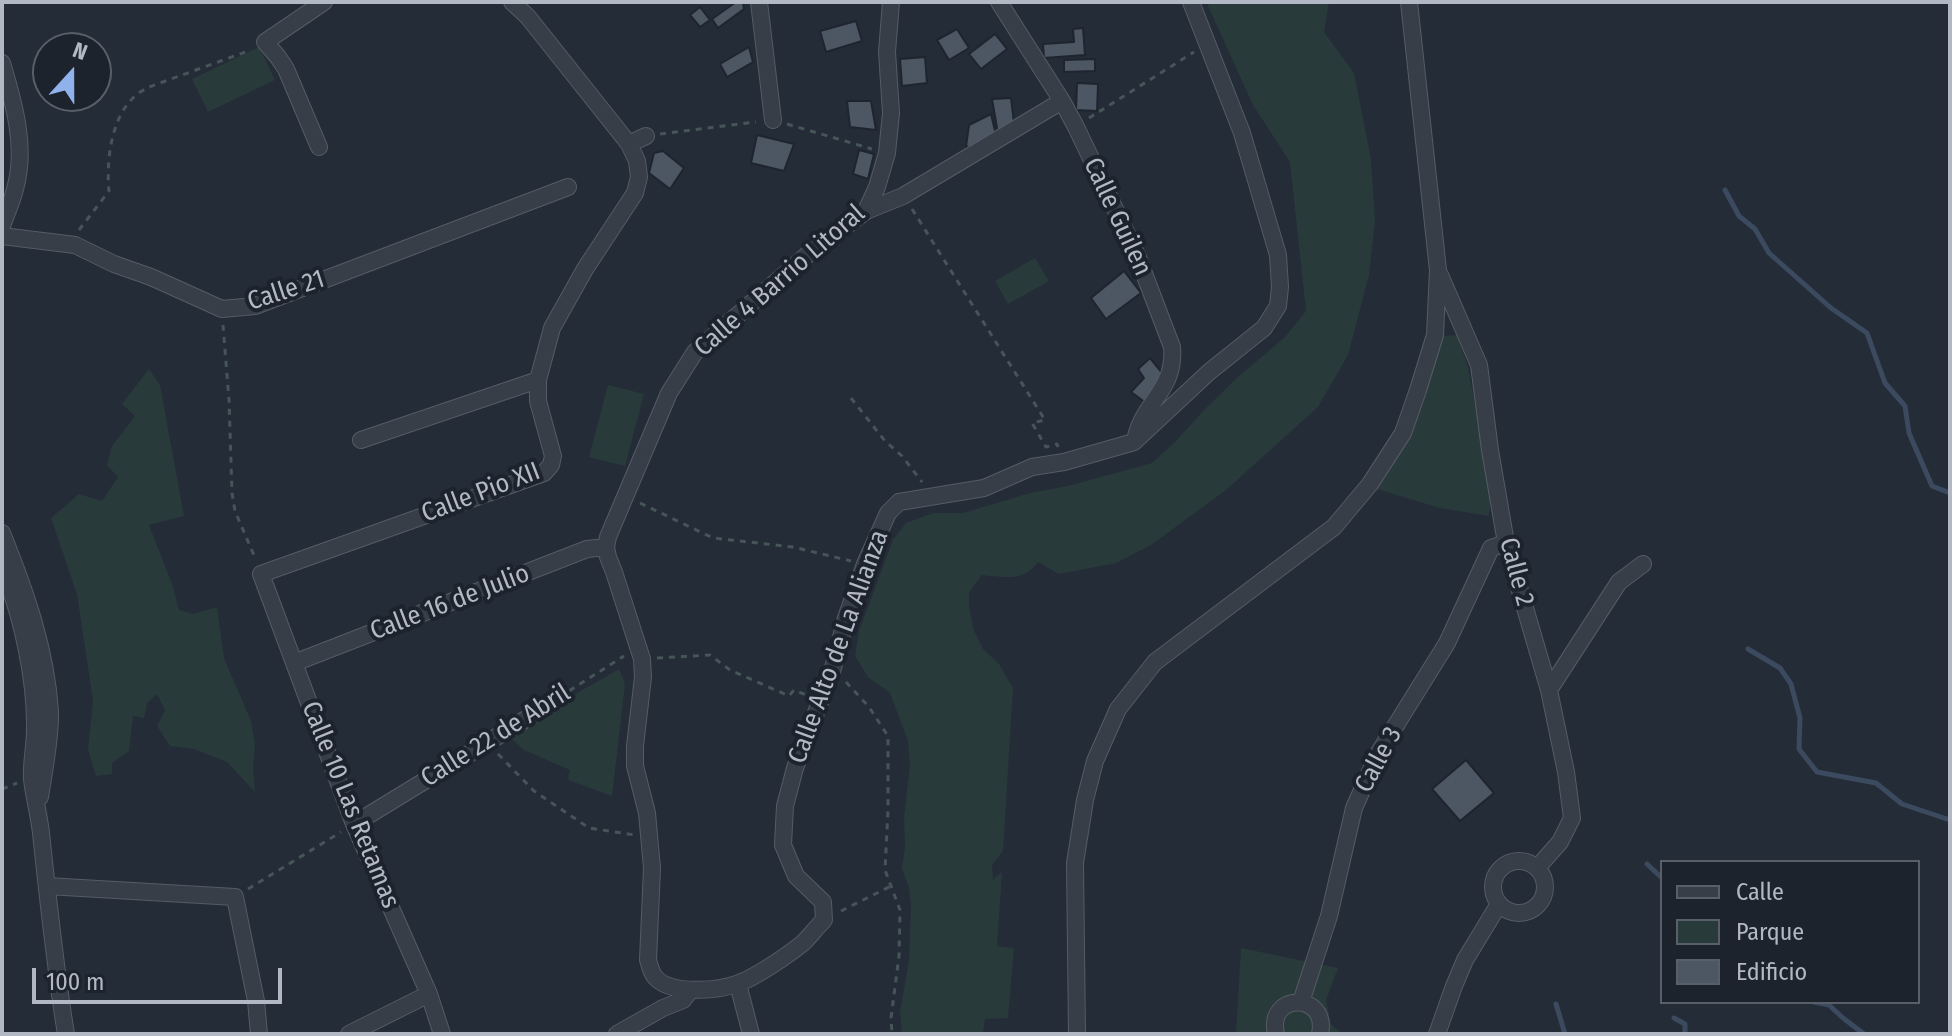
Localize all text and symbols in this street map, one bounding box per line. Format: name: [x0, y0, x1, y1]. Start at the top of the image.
north arrow: [32, 32, 112, 112]
text: N: [69, 36, 91, 66]
street label: Calle Guilen: [1076, 153, 1158, 281]
street label: Calle 4 Barrio Litoral: [688, 199, 872, 363]
street label: Calle 21: [244, 264, 328, 318]
street label: Calle Pio XII: [417, 456, 545, 530]
street label: Calle Alto de La Alianza: [782, 526, 896, 768]
street label: Calle 2: [1492, 534, 1540, 610]
street label: Calle 16 de Julio: [366, 558, 534, 648]
street label: Calle 22 de Abril: [416, 678, 576, 794]
street label: Calle 10 Las Retamas: [294, 697, 406, 913]
street label: Calle 3: [1349, 722, 1409, 798]
legend: [1660, 860, 1920, 1004]
text: Calle: [1736, 878, 1784, 906]
text: Parque: [1736, 918, 1804, 946]
scale bar: [36, 952, 286, 1002]
text: Edificio: [1736, 958, 1807, 986]
text: 100 m: [46, 968, 104, 996]

